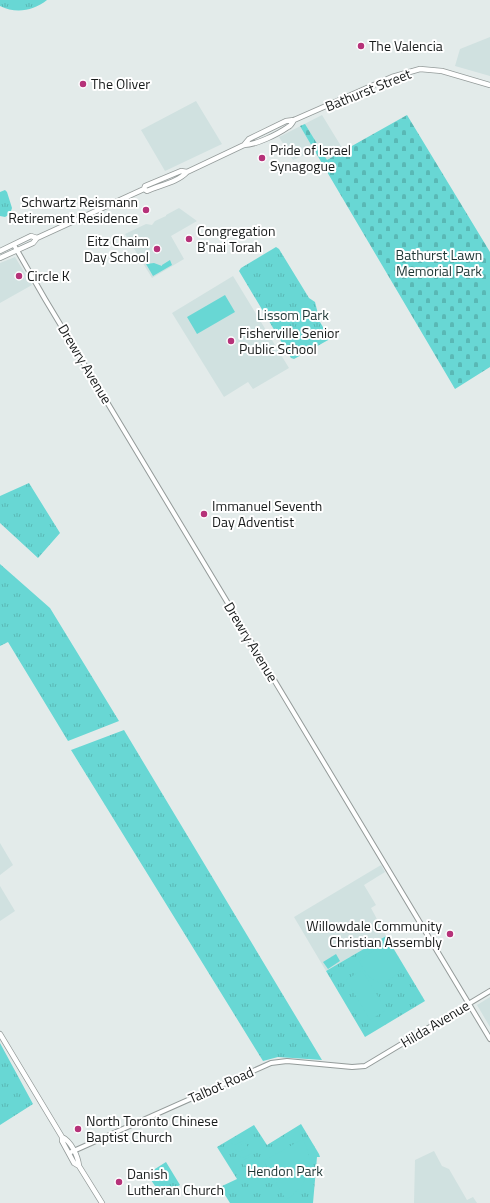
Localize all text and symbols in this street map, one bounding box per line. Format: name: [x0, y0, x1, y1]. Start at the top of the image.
place label: The Valencia: [369, 35, 443, 56]
marker: The Valencia: [356, 41, 366, 51]
street label: Bathurst Street: [322, 63, 414, 116]
place label: The Oliver: [91, 73, 150, 94]
marker: The Oliver: [78, 79, 88, 89]
place label: Pride of Israel Synagogue: [270, 139, 351, 176]
marker: Pride of Israel Synagogue: [257, 153, 267, 163]
place label: Schwartz Reismann Retirement Residence: [8, 191, 138, 228]
marker: Schwartz Reismann Retirement Residence: [141, 205, 151, 215]
place label: Congregation B'nai Torah: [197, 220, 275, 257]
place label: Eitz Chaim Day School: [84, 230, 149, 267]
marker: Congregation B'nai Torah: [184, 234, 194, 244]
marker: Eitz Chaim Day School: [152, 244, 162, 254]
park label: Bathurst Lawn Memorial Park: [396, 244, 482, 281]
place label: Circle K: [27, 265, 70, 286]
marker: Circle K: [14, 271, 24, 281]
park label: Lissom Park: [257, 304, 329, 325]
street label: Drewry Avenue: [53, 320, 118, 408]
place label: Fisherville Senior Public School: [239, 322, 339, 359]
marker: Fisherville Senior Public School: [226, 336, 236, 346]
place label: Immanuel Seventh Day Adventist: [212, 495, 322, 532]
marker: Immanuel Seventh Day Adventist: [199, 509, 209, 519]
street label: Drewry Avenue: [219, 598, 284, 686]
place label: Willowdale Community Christian Assembly: [306, 915, 442, 952]
marker: Willowdale Community Christian Assembly: [445, 929, 455, 939]
street label: Hilda Avenue: [396, 995, 473, 1052]
street label: Talbot Road: [185, 1061, 257, 1108]
place label: North Toronto Chinese Baptist Church: [86, 1110, 218, 1147]
marker: North Toronto Chinese Baptist Church: [73, 1124, 83, 1134]
park label: Hendon Park: [247, 1160, 323, 1181]
place label: Danish Lutheran Church: [127, 1163, 224, 1200]
marker: Danish Lutheran Church: [114, 1177, 124, 1187]

